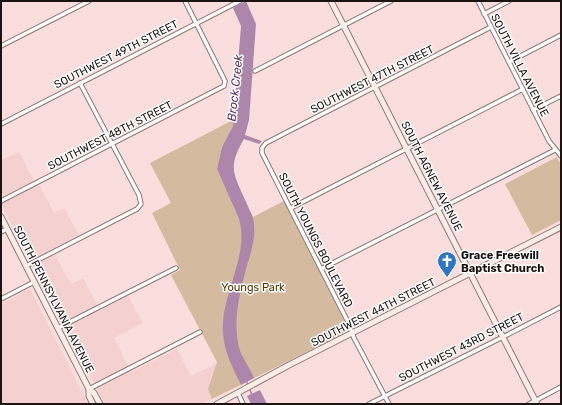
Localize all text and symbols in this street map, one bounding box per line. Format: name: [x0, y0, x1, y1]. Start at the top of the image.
street label: SOUTH VILLA AVENUE: [488, 12, 551, 119]
street label: SOUTHWEST 49TH STREET: [52, 17, 181, 91]
street label: SOUTHWEST 47TH STREET: [308, 42, 437, 116]
water label: Brock Creek: [225, 53, 246, 122]
street label: SOUTHWEST 48TH STREET: [46, 98, 175, 173]
street label: SOUTH AGNEW AVENUE: [398, 119, 465, 234]
street label: SOUTH YOUNGS BOULEVARD: [276, 171, 355, 310]
street label: SOUTH PENNSYLVANIA AVENUE: [11, 223, 97, 375]
place label: Grace Freewill Baptist Church: [461, 249, 544, 275]
church icon: Grace Freewill Baptist Church: [436, 250, 458, 278]
street label: SOUTHWEST 44TH STREET: [309, 275, 438, 349]
park label: Youngs Park: [221, 281, 285, 294]
street label: SOUTHWEST 43RD STREET: [397, 310, 526, 385]

